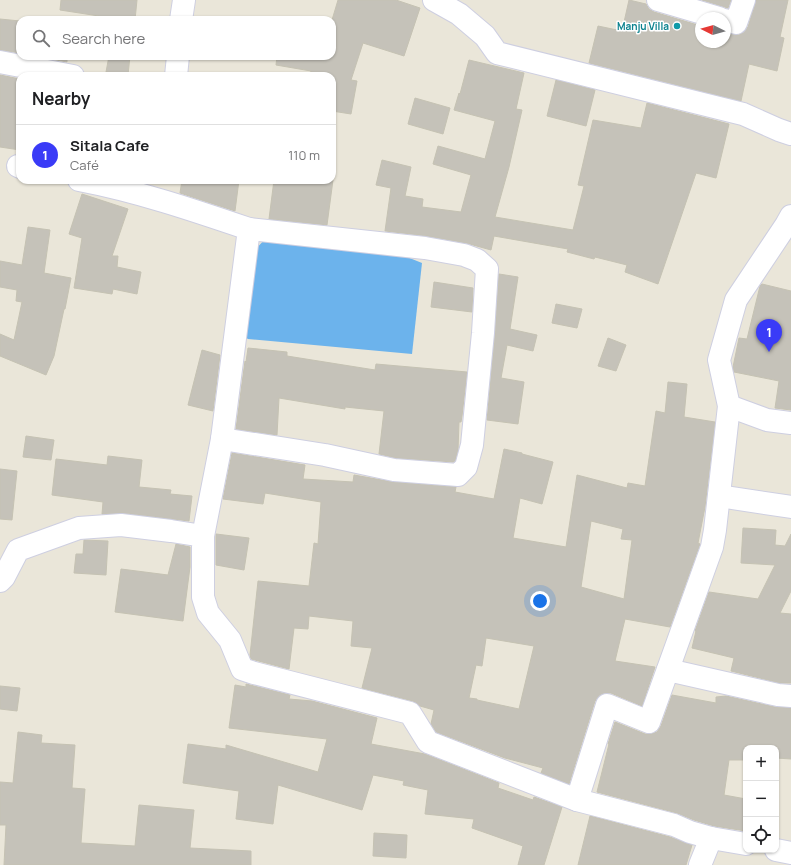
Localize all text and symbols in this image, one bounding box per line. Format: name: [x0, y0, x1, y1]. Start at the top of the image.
north arrow: [695, 12, 731, 48]
search box: [16, 16, 336, 60]
place label: Manju Villa: [617, 19, 669, 33]
marker: Manju Villa: [672, 21, 682, 31]
icon: search: [30, 27, 52, 49]
text: Search here: [62, 28, 145, 49]
text: Nearby: [32, 87, 90, 110]
text: Sitala Cafe: [70, 135, 149, 156]
text: 1: [42, 146, 48, 164]
text: 110 m: [288, 146, 320, 164]
text: Café: [70, 156, 99, 174]
pin: 1: [756, 319, 782, 352]
your location: [530, 591, 550, 611]
map controls: [743, 745, 779, 853]
button: +: [743, 745, 779, 781]
button: −: [743, 781, 779, 817]
button: locate: [743, 817, 779, 853]

